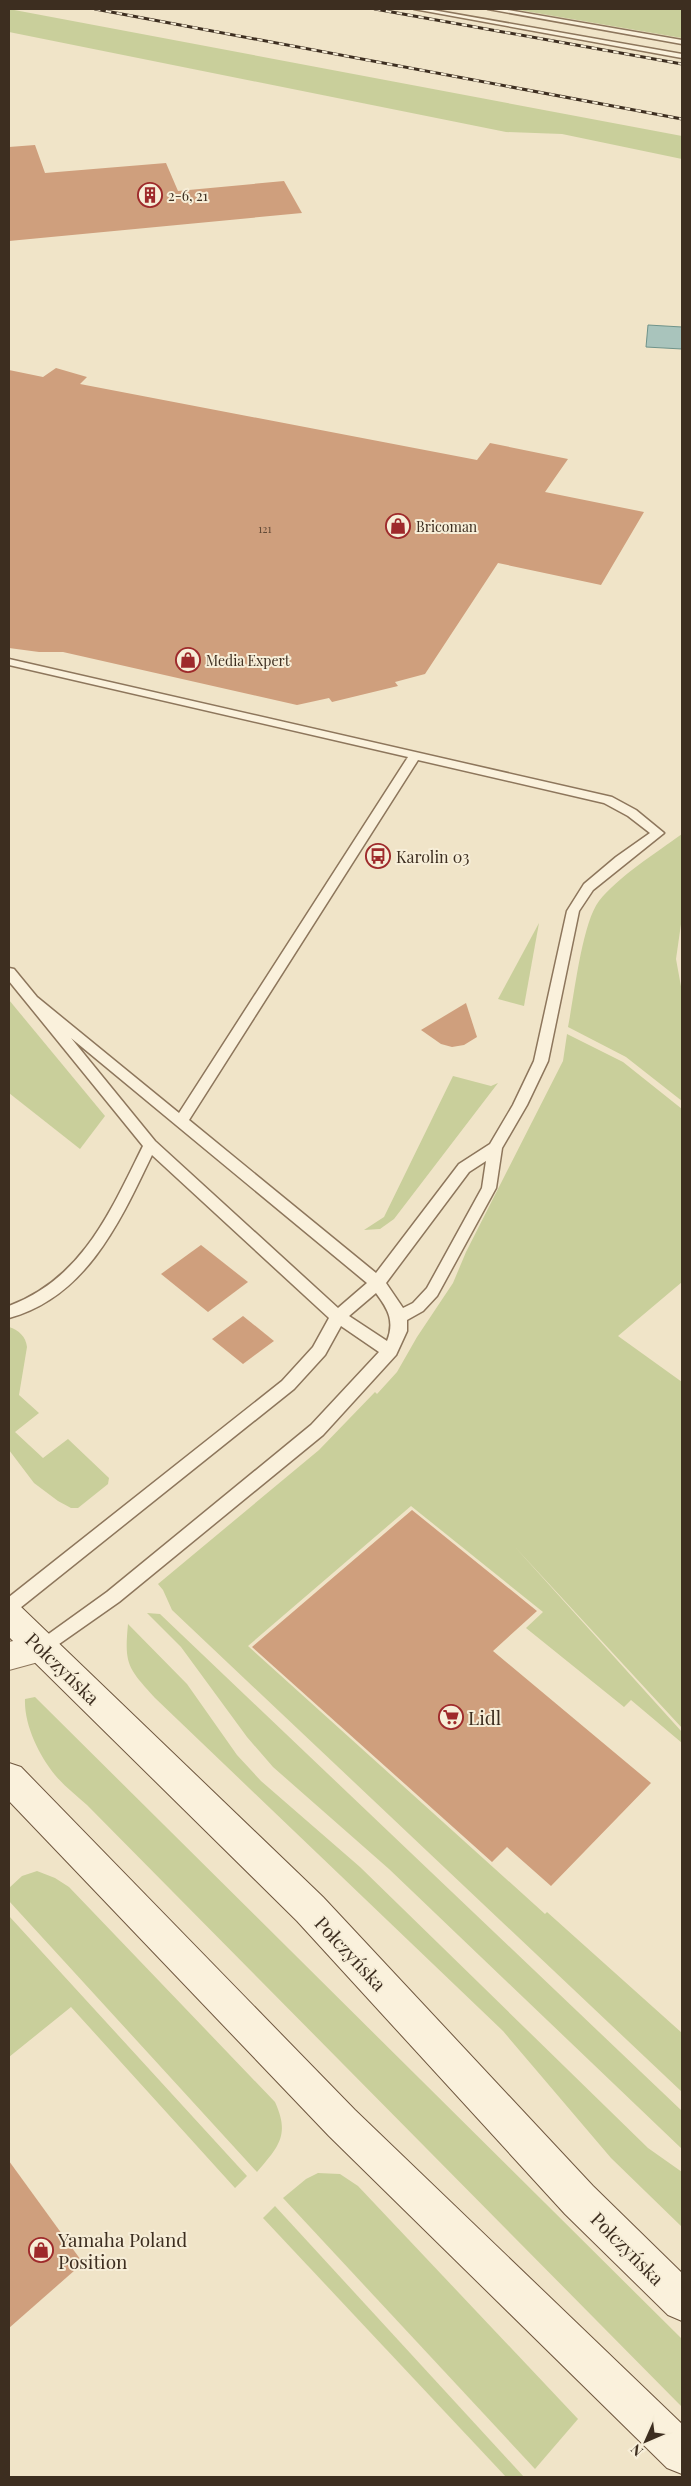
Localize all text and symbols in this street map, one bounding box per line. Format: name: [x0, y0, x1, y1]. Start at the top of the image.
building icon: 2-6, 21: [137, 182, 163, 208]
place label: 2-6, 21: [168, 186, 208, 205]
shop icon: Bricoman: [385, 513, 411, 539]
place label: Bricoman: [416, 517, 478, 536]
house number: 121: [258, 521, 272, 536]
shop icon: Media Expert: [175, 647, 201, 673]
place label: Media Expert: [206, 651, 291, 670]
bus stop icon: Karolin 03: [365, 843, 391, 869]
place label: Karolin 03: [396, 846, 469, 867]
street label: Połczyńska: [20, 1626, 106, 1710]
supermarket icon: Lidl: [438, 1704, 464, 1730]
place label: Lidl: [468, 1704, 502, 1730]
street label: Połczyńska: [310, 1910, 393, 1997]
street label: Połczyńska: [586, 2206, 671, 2291]
place label: Yamaha Poland Position: [57, 2226, 187, 2274]
shop icon: Yamaha Poland Position: [28, 2237, 54, 2263]
north arrow: [621, 2416, 671, 2466]
text: N: [626, 2440, 647, 2461]

